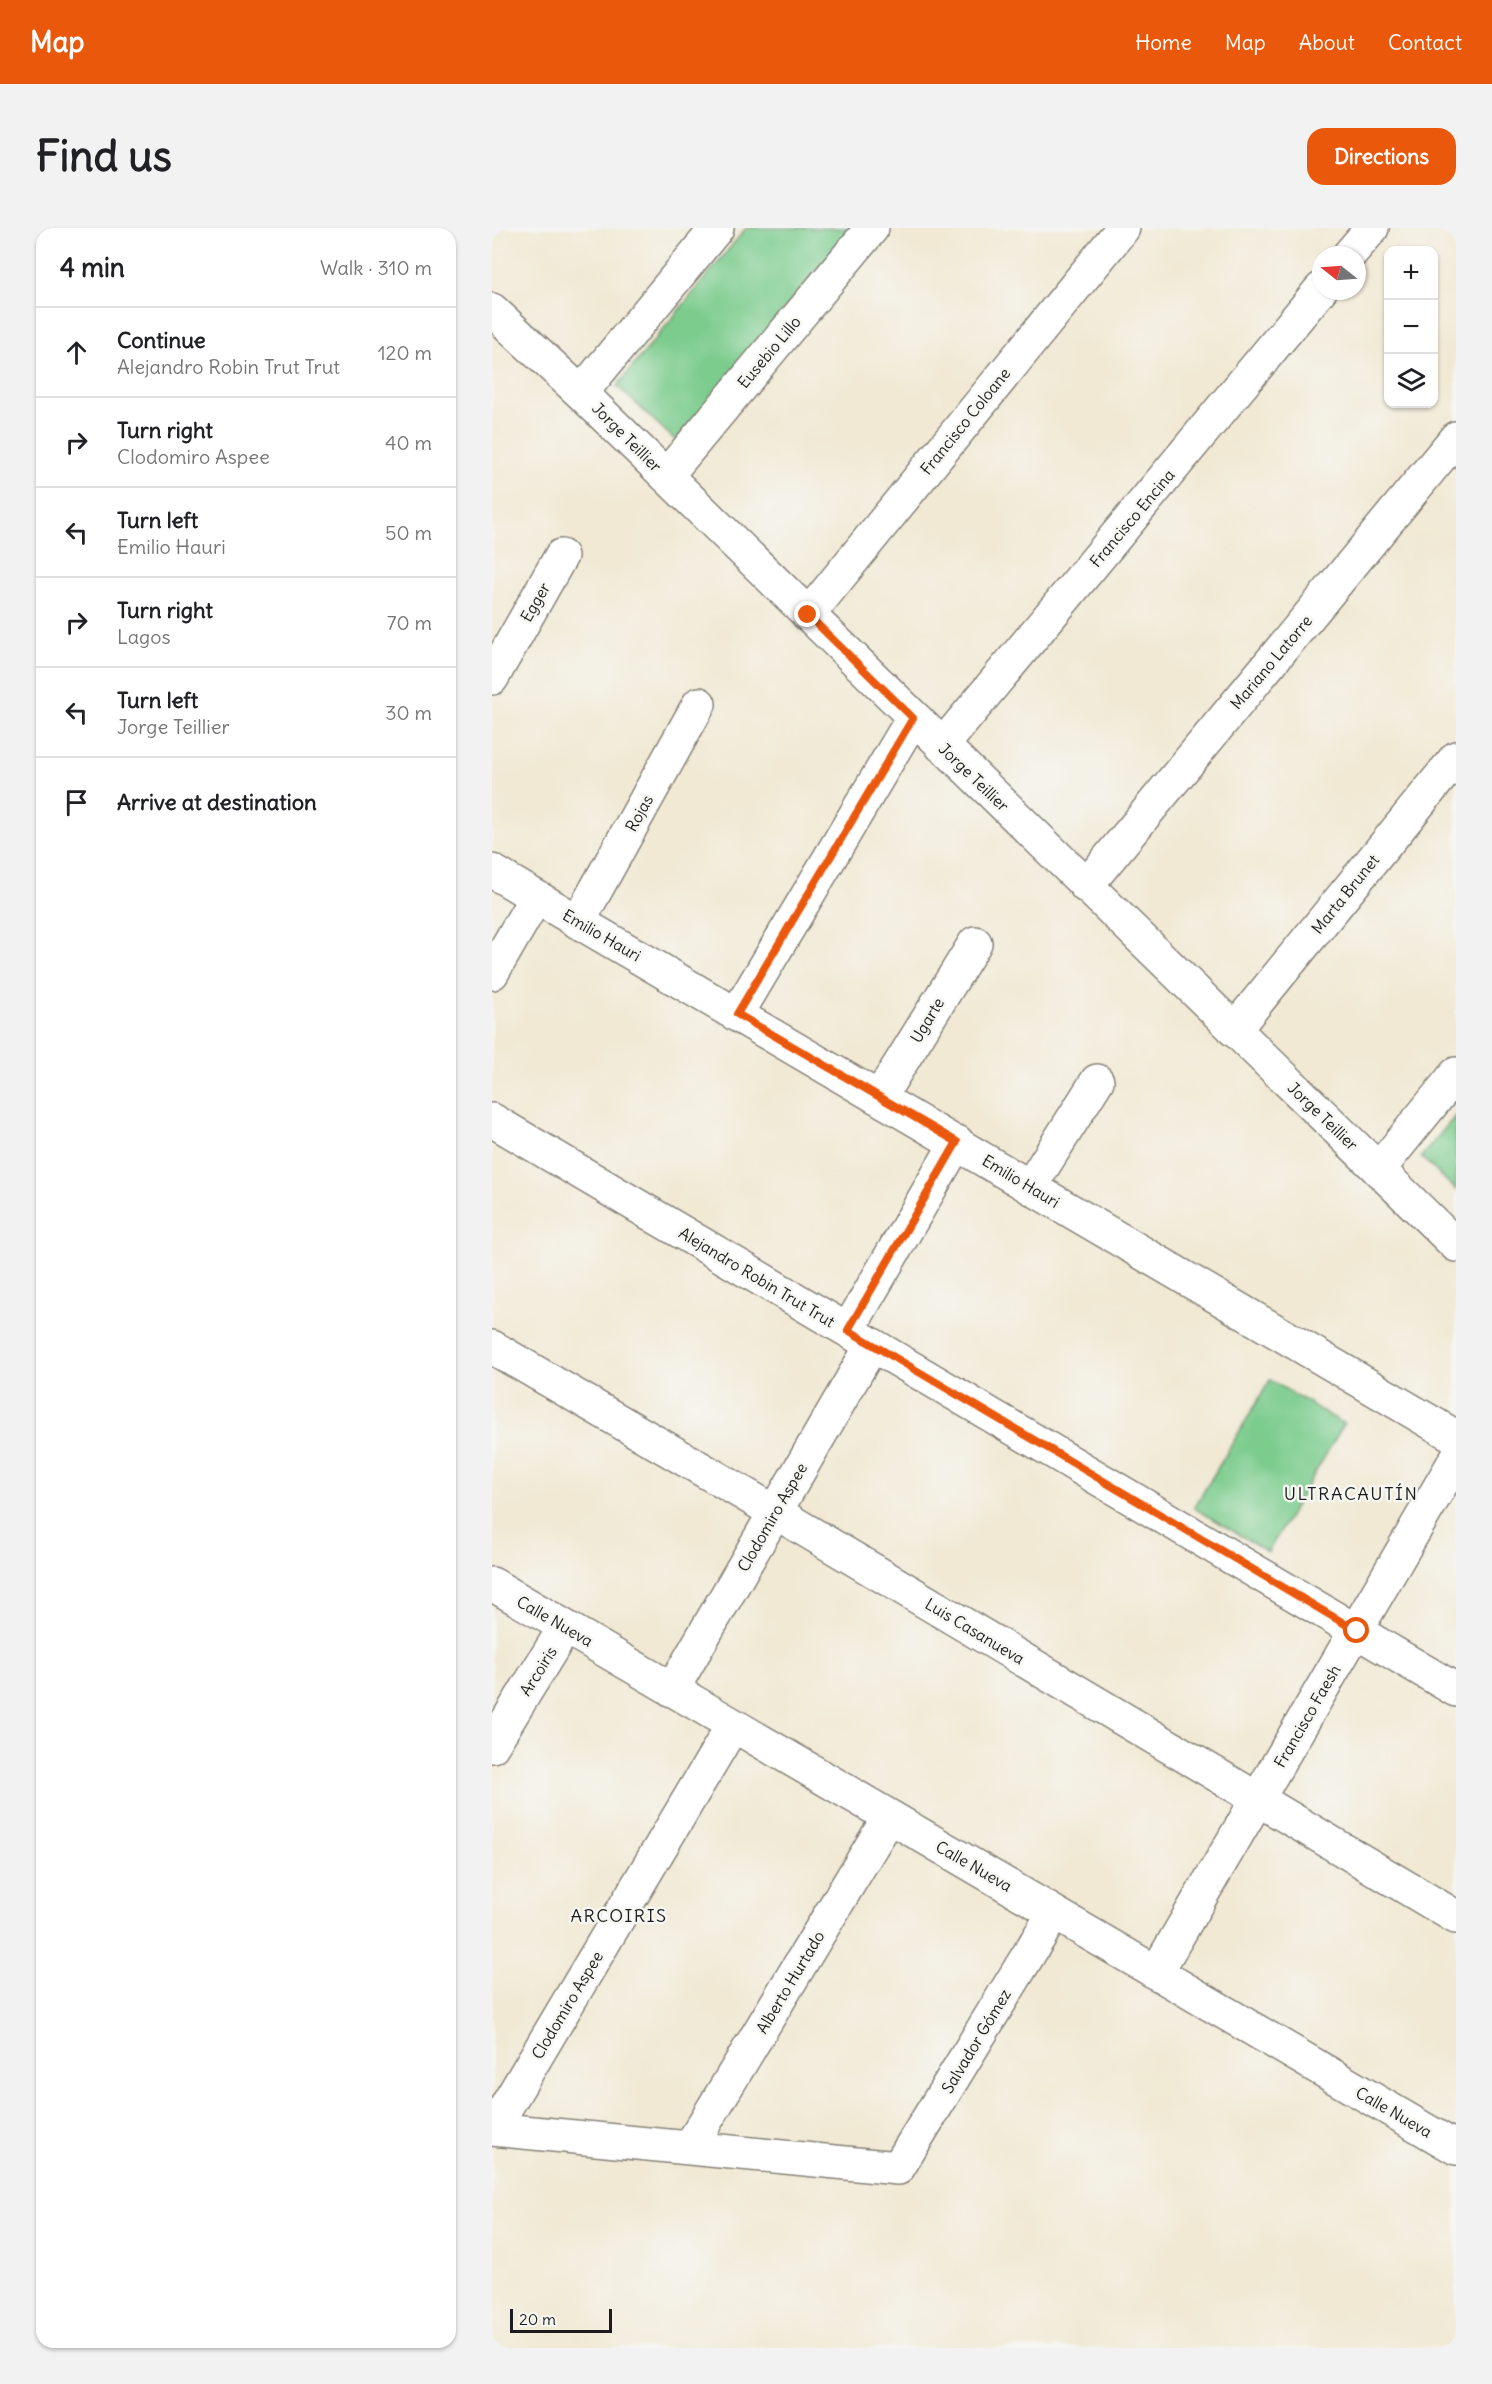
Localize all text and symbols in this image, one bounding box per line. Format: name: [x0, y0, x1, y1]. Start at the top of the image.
text: Map: [30, 24, 84, 60]
text: Home: [1135, 29, 1192, 56]
text: Map: [1225, 29, 1266, 56]
text: About: [1299, 29, 1355, 56]
text: Contact: [1388, 29, 1462, 56]
button: Directions: [1307, 128, 1456, 185]
text: Find us: [36, 130, 172, 182]
north arrow: [1312, 246, 1366, 300]
map controls: [1384, 246, 1438, 408]
button: +: [1384, 246, 1438, 300]
text: 4 min: [60, 251, 125, 284]
text: Walk · 310 m: [320, 255, 432, 280]
button: −: [1384, 300, 1438, 354]
street label: Eusebio Lillo: [733, 312, 805, 392]
text: Continue: [117, 326, 206, 354]
icon: ahead: [60, 336, 93, 369]
text: 120 m: [378, 340, 432, 365]
text: Alejandro Robin Trut Trut: [117, 354, 340, 379]
button: layers: [1384, 354, 1438, 408]
street label: Francisco Coloane: [916, 363, 1014, 479]
street label: Jorge Teillier: [588, 398, 666, 476]
text: Turn right: [117, 416, 213, 444]
icon: right: [60, 426, 93, 459]
text: 40 m: [385, 430, 432, 455]
text: Clodomiro Aspee: [117, 444, 270, 469]
street label: Francisco Encina: [1085, 465, 1179, 571]
text: Turn left: [117, 506, 198, 534]
icon: left: [60, 516, 93, 549]
text: 50 m: [385, 520, 432, 545]
text: Emilio Hauri: [117, 534, 226, 559]
street label: Egger: [516, 578, 554, 625]
text: Turn right: [117, 596, 213, 624]
route end: [794, 601, 820, 627]
icon: right: [60, 606, 93, 639]
text: 70 m: [387, 610, 432, 635]
street label: Mariano Latorre: [1226, 611, 1316, 713]
text: Lagos: [117, 624, 171, 649]
text: Turn left: [117, 686, 198, 714]
icon: left: [60, 696, 93, 729]
text: 30 m: [385, 700, 432, 725]
text: Jorge Teillier: [117, 714, 230, 739]
street label: Jorge Teillier: [935, 738, 1014, 816]
icon: arrive: [60, 786, 93, 819]
text: Arrive at destination: [117, 788, 317, 816]
street label: Rojas: [621, 791, 657, 835]
street label: Marta Brunet: [1307, 850, 1384, 938]
street label: Emilio Hauri: [559, 905, 645, 965]
street label: Ugarte: [906, 994, 948, 1046]
street label: Jorge Teillier: [1284, 1077, 1363, 1155]
street label: Emilio Hauri: [979, 1150, 1063, 1212]
street label: Alejandro Robin Trut Trut: [675, 1222, 839, 1332]
street label: Clodomiro Aspee: [733, 1459, 811, 1575]
district label: ULTRACAUTÍN: [1284, 1482, 1418, 1505]
street label: Calle Nueva: [513, 1591, 597, 1651]
street label: Luis Casanueva: [922, 1593, 1028, 1669]
route start: [1343, 1617, 1369, 1643]
street label: Arcoiris: [515, 1643, 561, 1699]
street label: Francisco Faesh: [1269, 1661, 1345, 1771]
street label: Calle Nueva: [932, 1836, 1016, 1896]
district label: ARCOIRIS: [570, 1904, 668, 1927]
street label: Alberto Hurtado: [751, 1927, 829, 2037]
street label: Clodomiro Aspee: [527, 1947, 607, 2063]
street label: Salvador Gómez: [937, 1985, 1015, 2097]
street label: Calle Nueva: [1352, 2082, 1436, 2142]
scale bar: [510, 2306, 612, 2334]
text: 20 m: [519, 2309, 556, 2329]

